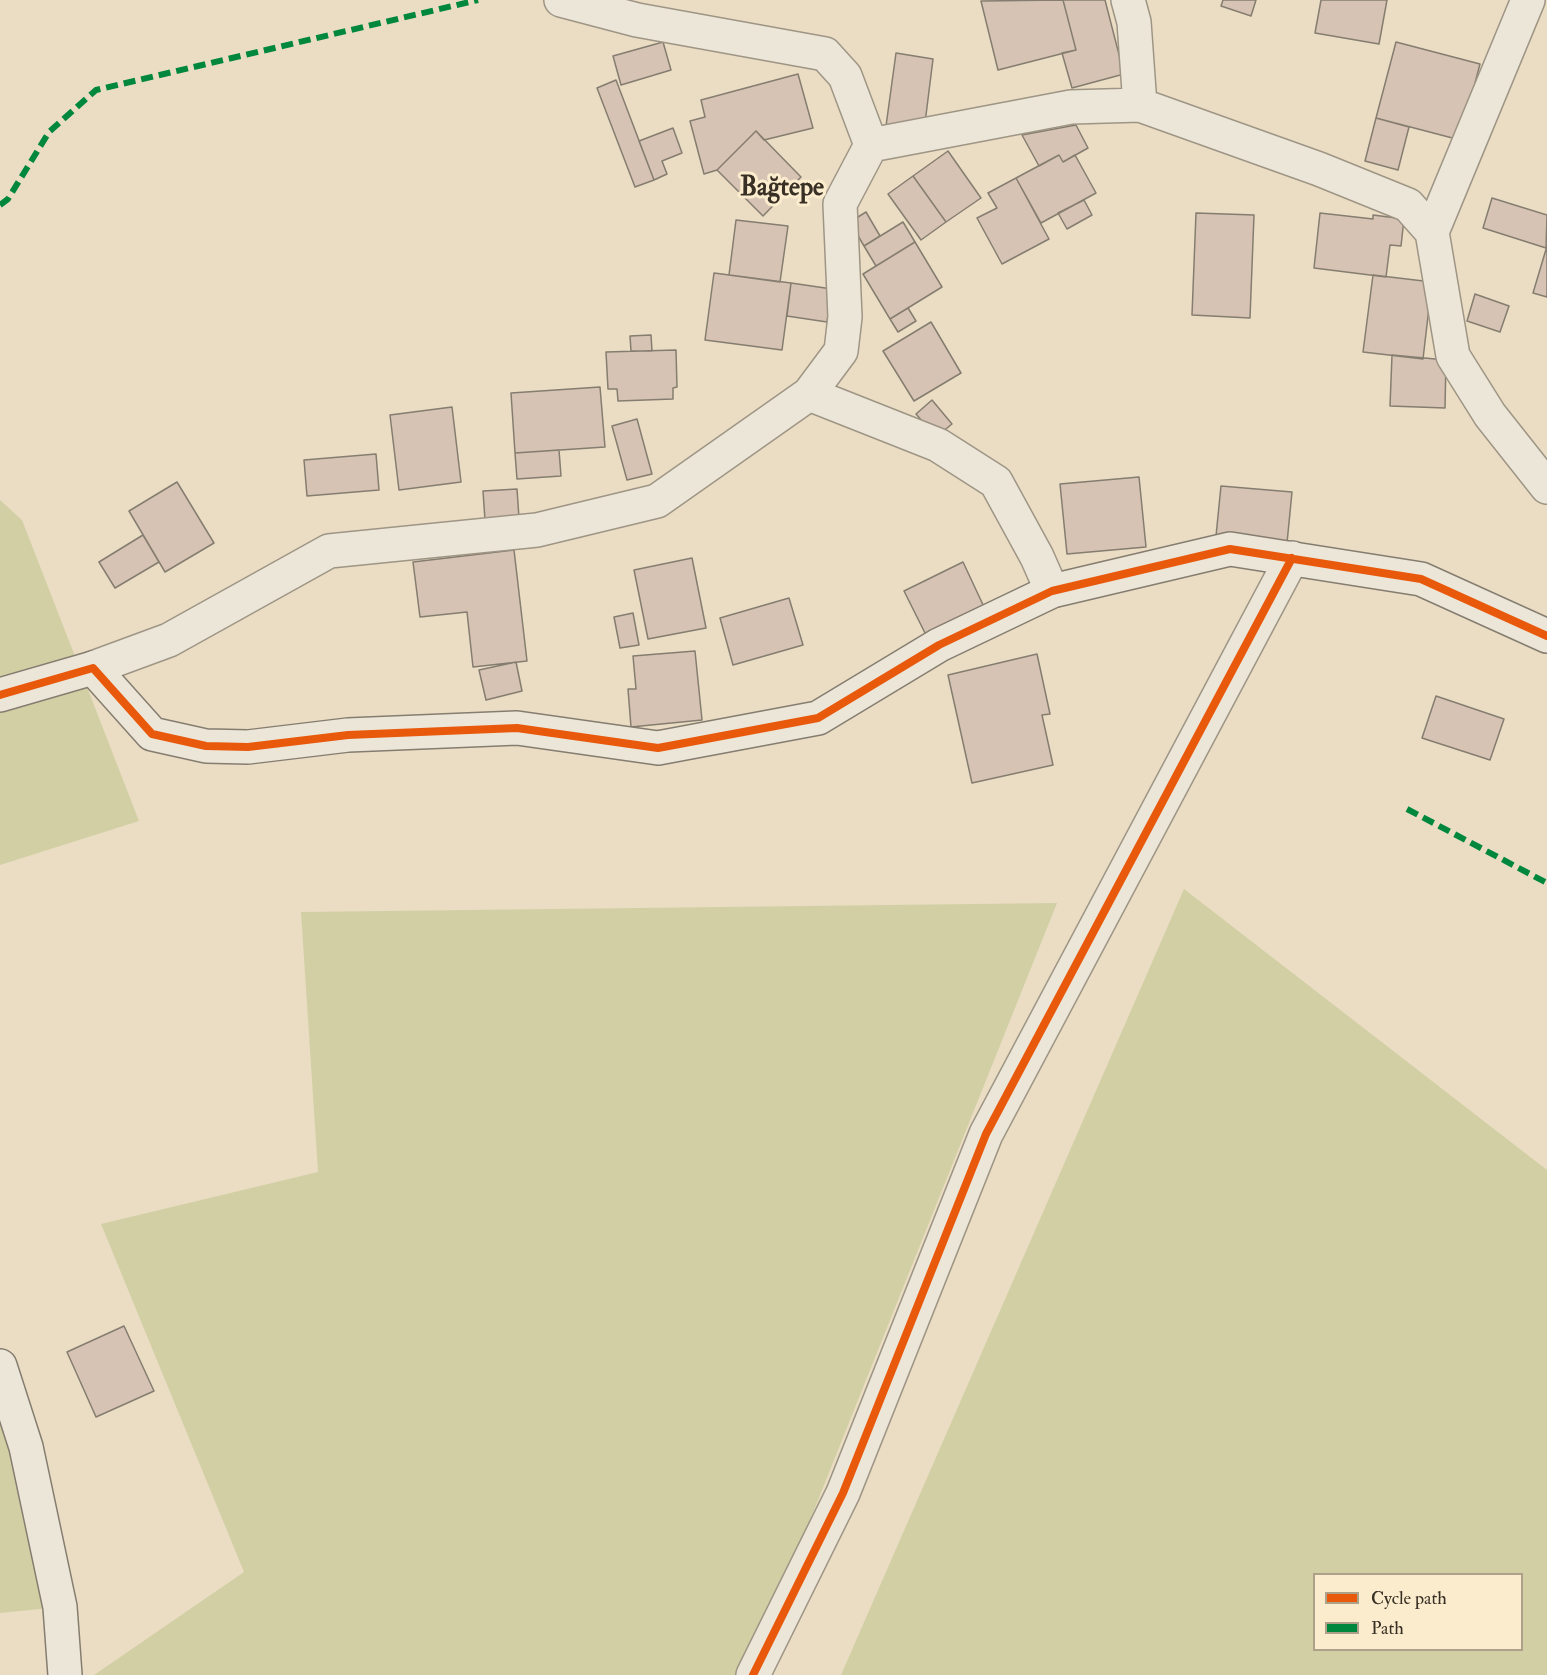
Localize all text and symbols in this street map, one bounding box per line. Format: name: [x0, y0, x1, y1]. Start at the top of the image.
district label: Bağtepe: [740, 173, 824, 205]
legend: [1313, 1573, 1523, 1651]
text: Cycle path: [1371, 1587, 1447, 1610]
text: Path: [1371, 1617, 1404, 1640]

